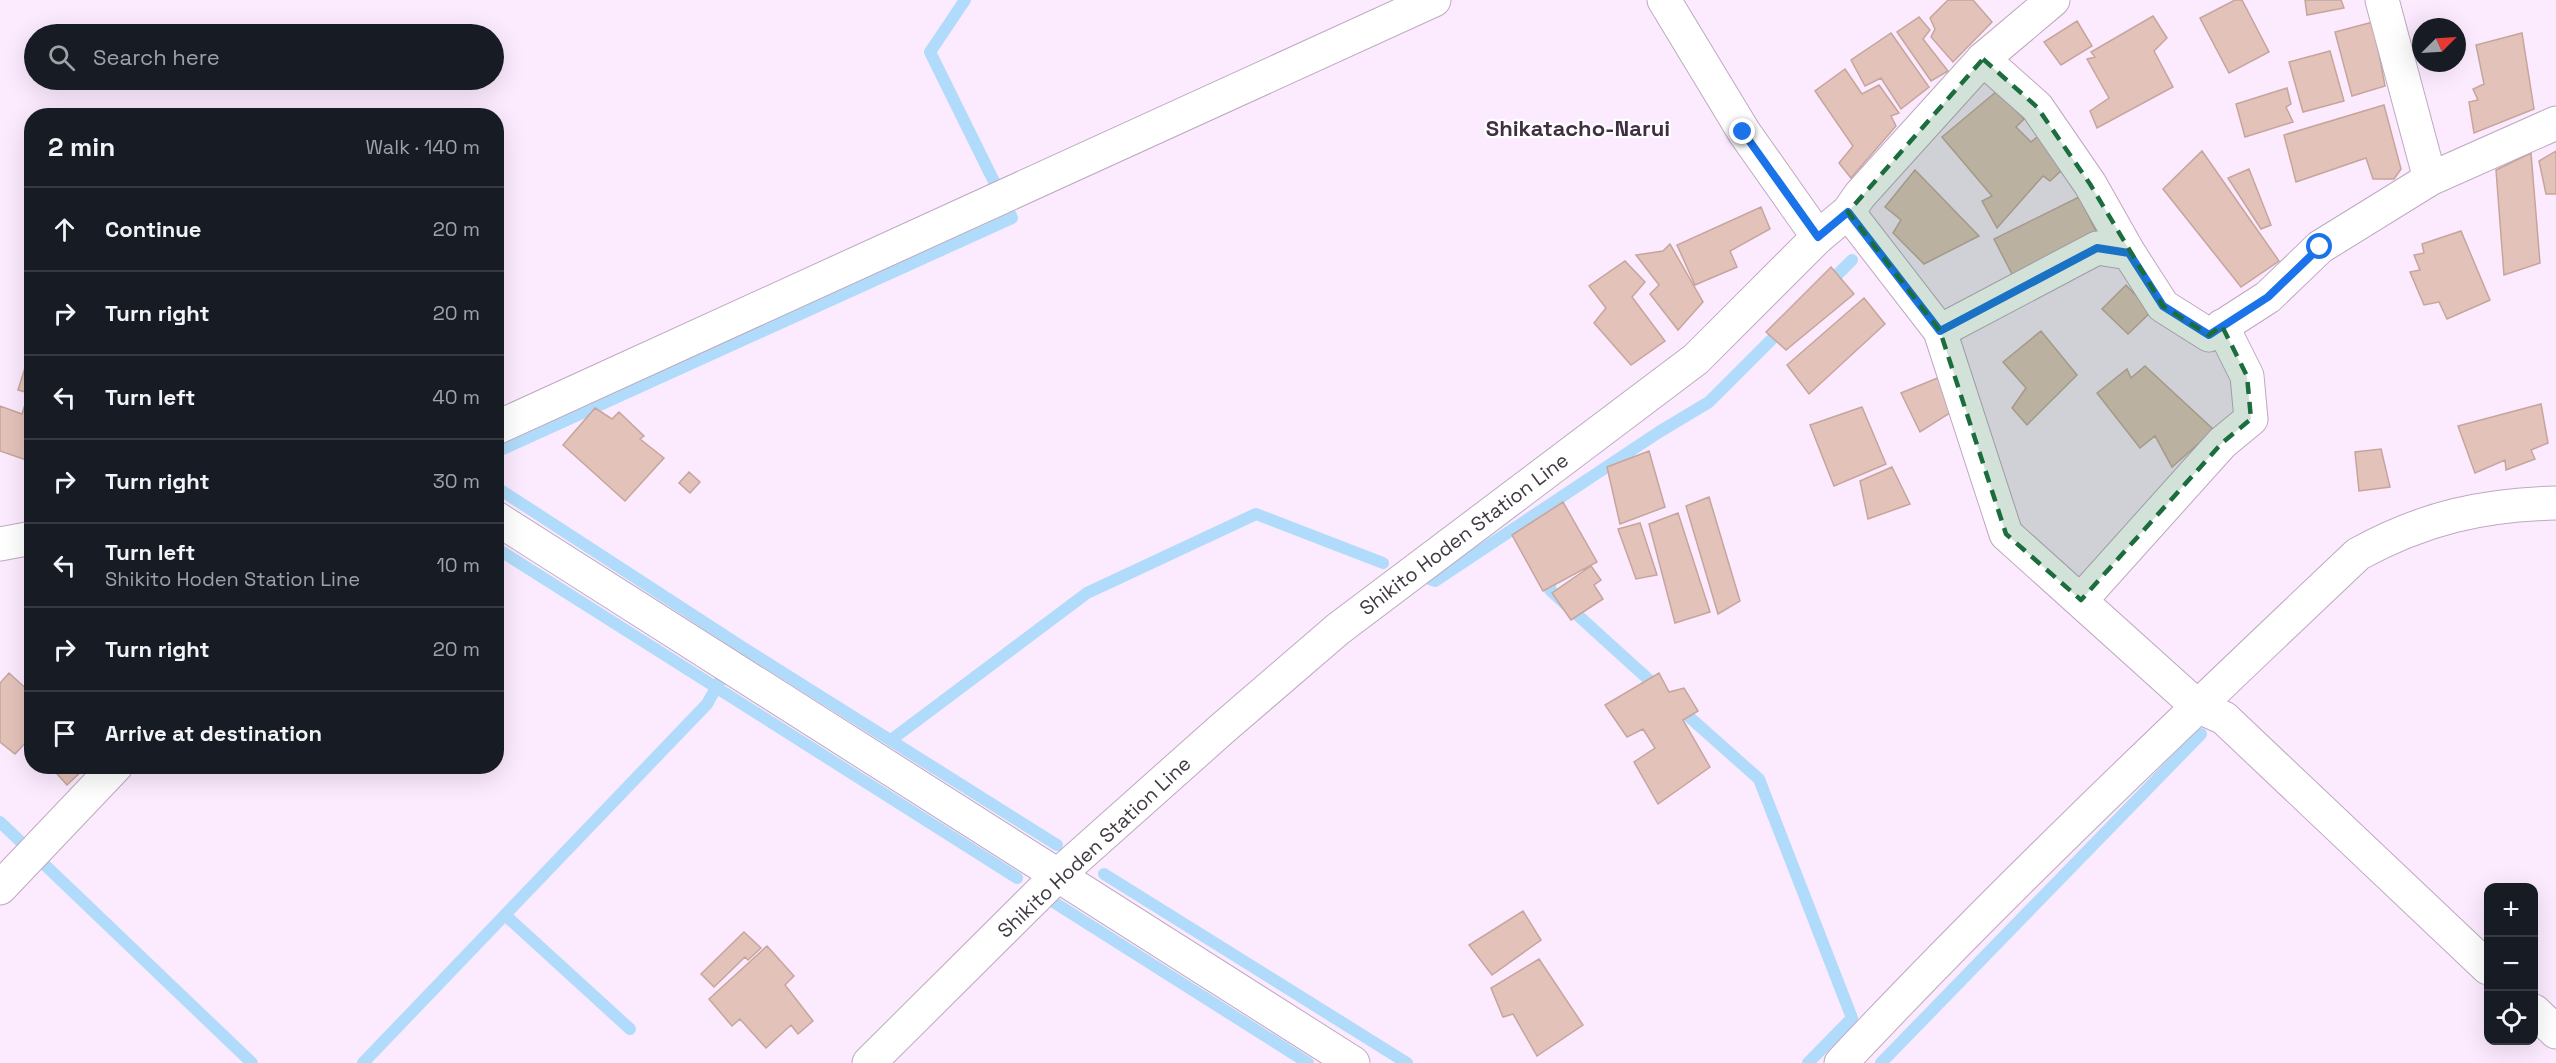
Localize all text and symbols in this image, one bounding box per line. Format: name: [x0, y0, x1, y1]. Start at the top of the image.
north arrow: [2412, 18, 2466, 72]
search box: [24, 24, 504, 90]
icon: search: [45, 41, 78, 74]
text: Search here: [93, 43, 220, 71]
district label: Shikatacho-Narui: [1486, 114, 1670, 142]
route end: [1729, 118, 1755, 144]
text: 2 min: [48, 130, 115, 164]
text: Walk · 140 m: [366, 134, 480, 160]
icon: ahead: [48, 213, 81, 246]
text: Continue: [105, 215, 201, 243]
text: 20 m: [433, 216, 480, 242]
route start: [2306, 233, 2332, 259]
icon: right: [48, 297, 81, 330]
text: Turn right: [105, 299, 210, 327]
text: 20 m: [433, 300, 480, 326]
icon: left: [48, 381, 81, 414]
text: Turn left: [105, 383, 195, 411]
text: 40 m: [432, 384, 480, 410]
street label: Shikito Hoden Station Line: [1354, 447, 1574, 621]
icon: right: [48, 465, 81, 498]
text: Turn right: [105, 467, 210, 495]
text: 30 m: [433, 468, 480, 494]
text: Turn left: [105, 538, 195, 566]
icon: left: [48, 549, 81, 582]
text: 10 m: [436, 552, 480, 578]
text: Shikito Hoden Station Line: [105, 566, 360, 592]
icon: right: [48, 633, 81, 666]
text: Turn right: [105, 635, 210, 663]
text: 20 m: [433, 636, 480, 662]
icon: arrive: [48, 717, 81, 750]
text: Arrive at destination: [105, 719, 322, 747]
street label: Shikito Hoden Station Line: [992, 751, 1196, 943]
map controls: [2484, 883, 2538, 1045]
button: +: [2484, 883, 2538, 937]
button: −: [2484, 937, 2538, 991]
button: locate: [2484, 991, 2538, 1045]

